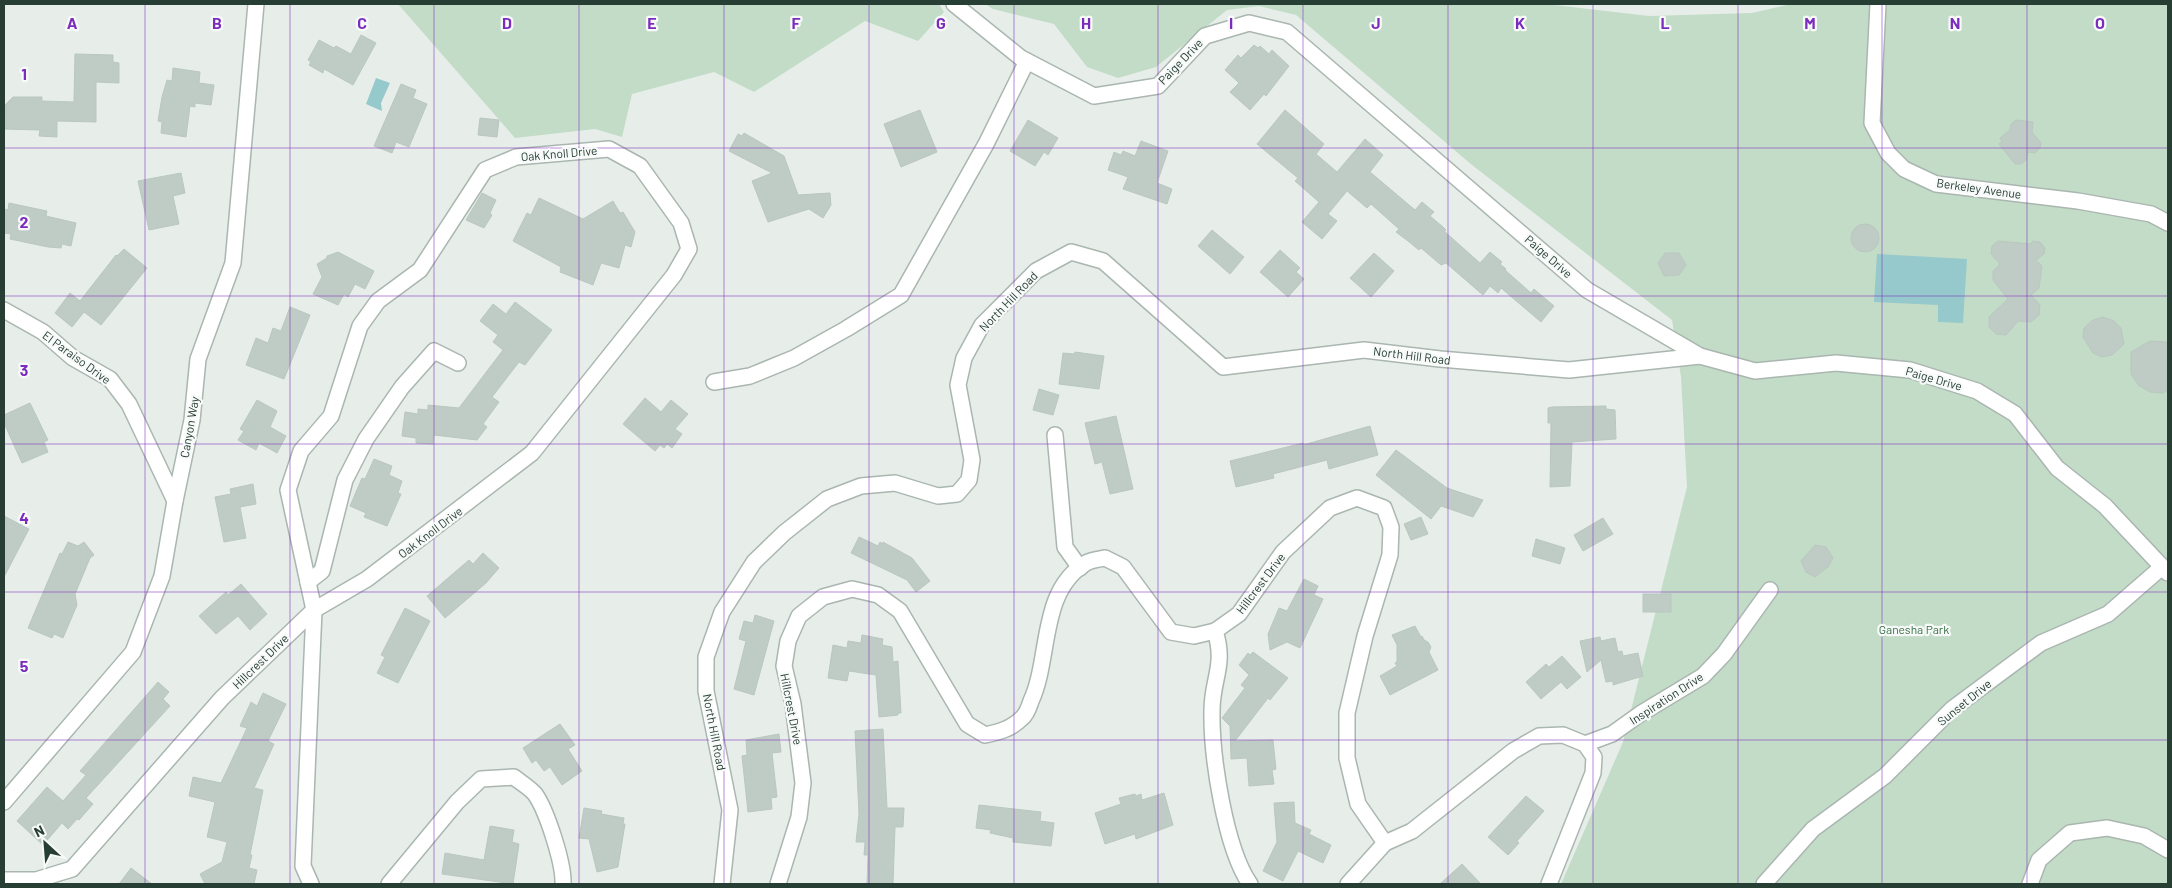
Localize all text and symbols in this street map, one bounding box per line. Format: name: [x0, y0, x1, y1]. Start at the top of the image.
text: A: [67, 13, 78, 32]
text: B: [212, 13, 222, 32]
text: C: [357, 13, 367, 32]
text: D: [502, 13, 512, 32]
text: E: [647, 13, 657, 32]
text: F: [792, 13, 801, 32]
text: G: [936, 13, 946, 32]
text: H: [1081, 13, 1091, 32]
text: I: [1229, 13, 1233, 32]
text: J: [1371, 13, 1381, 32]
text: K: [1515, 13, 1525, 32]
text: L: [1660, 13, 1670, 32]
text: M: [1804, 13, 1816, 32]
text: N: [1950, 13, 1960, 32]
text: O: [2095, 13, 2105, 32]
street label: Paige Drive: [1155, 35, 1205, 87]
text: 1: [21, 64, 27, 83]
street label: Oak Knoll Drive: [520, 143, 598, 163]
street label: Berkeley Avenue: [1936, 175, 2022, 201]
text: 2: [20, 212, 29, 231]
street label: Paige Drive: [1522, 232, 1576, 280]
street label: North Hill Road: [976, 268, 1040, 334]
street label: El Paraiso Drive: [40, 328, 114, 386]
street label: North Hill Road: [1373, 343, 1451, 367]
text: 3: [20, 360, 28, 379]
street label: Paige Drive: [1904, 363, 1964, 393]
street label: Canyon Way: [177, 395, 201, 459]
street label: Oak Knoll Drive: [395, 503, 465, 561]
text: 4: [19, 508, 29, 527]
street label: Hillcrest Drive: [1233, 550, 1287, 616]
park label: Ganesha Park: [1879, 622, 1949, 636]
street label: Hillcrest Drive: [229, 631, 291, 691]
text: 5: [20, 656, 29, 675]
street label: Inspiration Drive: [1627, 669, 1705, 727]
street label: Hillcrest Drive: [778, 672, 806, 746]
street label: Sunset Drive: [1934, 676, 1994, 728]
street label: North Hill Road: [701, 692, 729, 772]
north arrow: [20, 818, 70, 868]
text: N: [31, 821, 47, 841]

